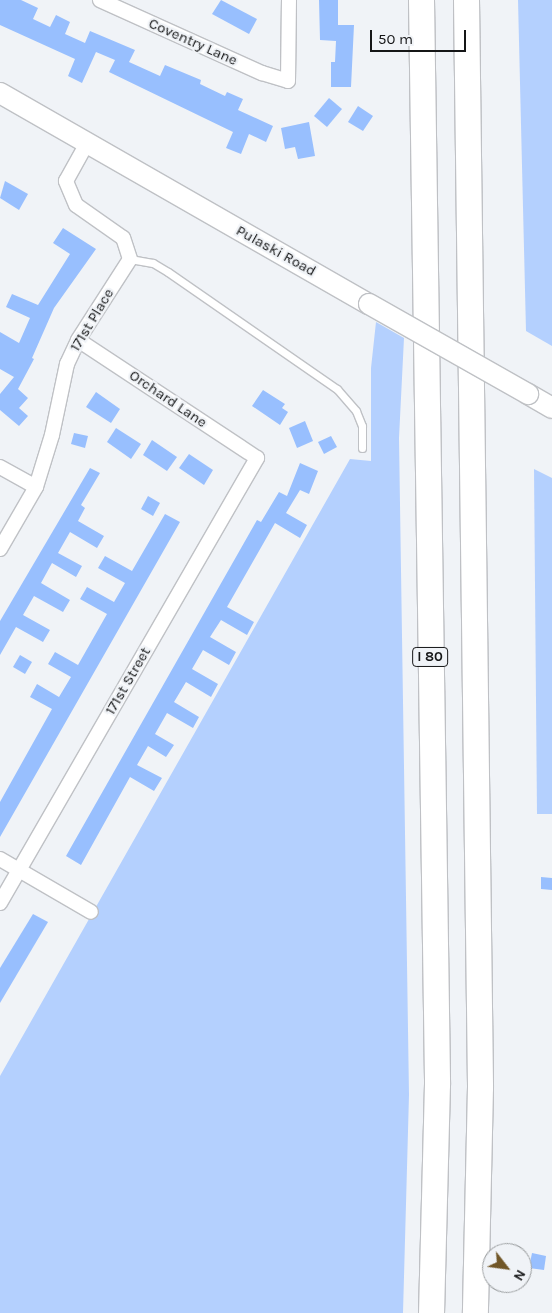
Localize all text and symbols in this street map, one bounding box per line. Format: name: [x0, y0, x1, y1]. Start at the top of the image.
street label: Coventry Lane: [146, 14, 240, 70]
scale bar: [372, 20, 468, 52]
text: 50 m: [378, 30, 413, 48]
street label: Pulaski Road: [233, 222, 319, 280]
street label: 171st Place: [66, 285, 118, 355]
street label: Orchard Lane: [126, 366, 210, 432]
street label: 171st Street: [101, 644, 155, 718]
road number: I 80: [411, 646, 449, 669]
north arrow: [482, 1243, 532, 1293]
text: N: [510, 1267, 529, 1284]

